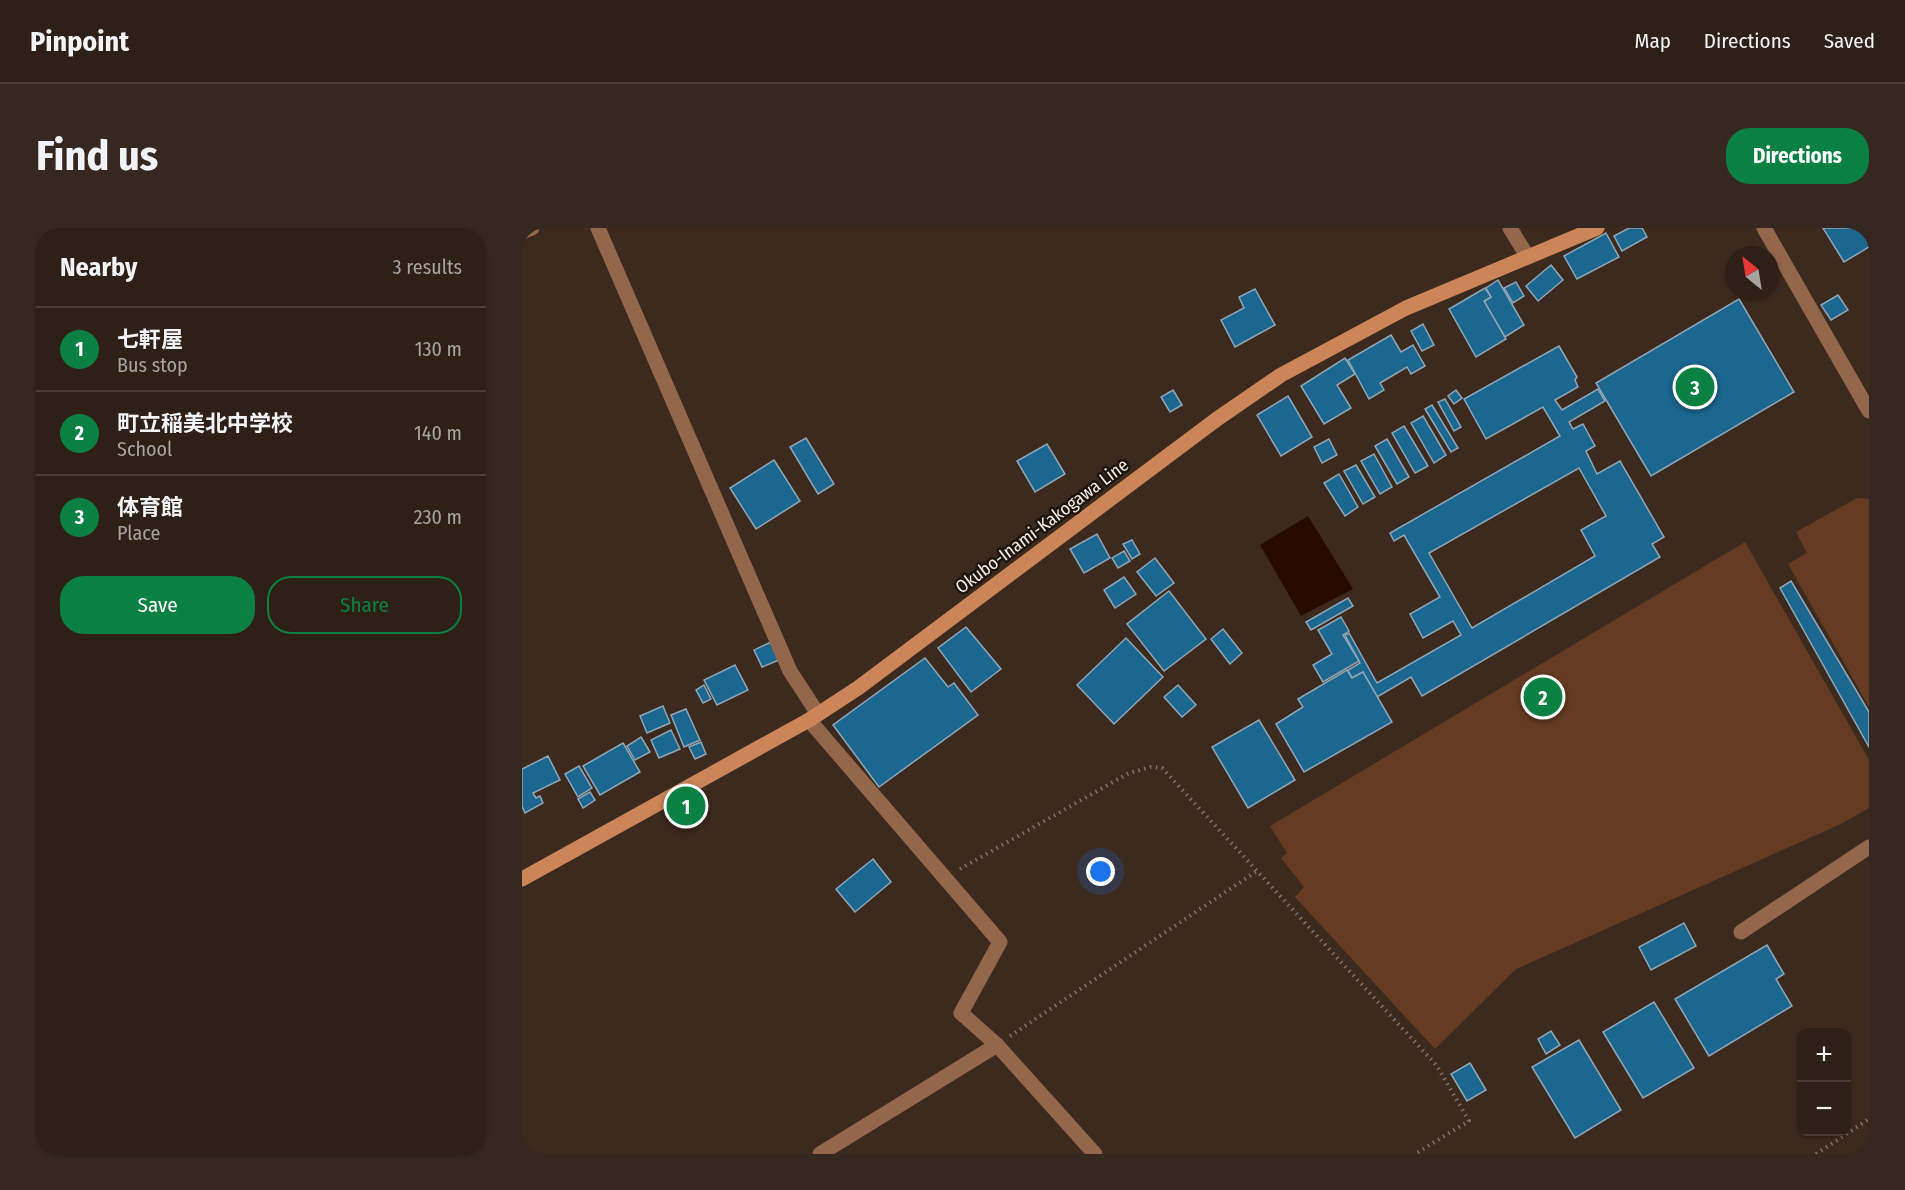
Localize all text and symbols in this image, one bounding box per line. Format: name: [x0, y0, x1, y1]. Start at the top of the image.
text: Pinpoint: [30, 25, 129, 58]
text: Map: [1634, 28, 1671, 54]
text: Directions: [1704, 28, 1791, 54]
text: Saved: [1824, 28, 1875, 54]
button: Directions: [1726, 128, 1869, 184]
text: Find us: [36, 131, 158, 181]
north arrow: [1725, 246, 1779, 300]
text: Nearby: [60, 252, 137, 283]
text: 3 results: [393, 255, 462, 279]
text: 七軒屋: [117, 326, 183, 353]
text: 1: [75, 337, 84, 361]
text: 130 m: [415, 337, 462, 361]
text: Bus stop: [117, 353, 188, 377]
pin: 3: [1676, 364, 1714, 410]
text: 町立稲美北中学校: [117, 410, 293, 437]
text: 2: [75, 421, 84, 445]
text: 140 m: [414, 421, 462, 445]
text: School: [117, 437, 172, 461]
street label: Okubo-Inami-Kakogawa Line: [951, 454, 1133, 598]
text: 体育館: [117, 494, 183, 521]
text: 3: [75, 505, 84, 529]
text: 230 m: [414, 505, 462, 529]
text: Place: [117, 521, 160, 545]
button: Save: [60, 576, 255, 634]
button: Share: [267, 576, 462, 634]
pin: 2: [1524, 674, 1562, 720]
pin: 1: [666, 784, 706, 828]
your location: [1086, 857, 1115, 886]
map controls: [1797, 1028, 1851, 1136]
button: +: [1797, 1028, 1851, 1082]
button: −: [1797, 1082, 1851, 1136]

